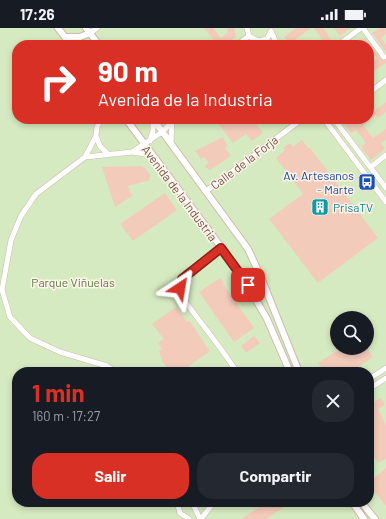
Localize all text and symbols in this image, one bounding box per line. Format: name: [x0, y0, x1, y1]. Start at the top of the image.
text: 17:26: [20, 5, 55, 23]
text: 90 m: [98, 54, 158, 88]
icon: right: [32, 56, 84, 108]
text: Avenida de la Industria: [98, 88, 272, 110]
street label: Calle de la Forja: [208, 132, 280, 192]
street label: Avenida de la Industria: [139, 142, 221, 244]
place label: Av. Artesanos - Marte: [283, 168, 354, 196]
bus stop icon: Av. Artesanos - Marte: [357, 172, 377, 192]
building icon: PrisaTV: [310, 197, 330, 217]
place label: PrisaTV: [333, 200, 373, 214]
position arrow: [159, 267, 201, 309]
pin: [231, 268, 265, 302]
icon: arrive: [237, 274, 259, 296]
park label: Parque Viñuelas: [31, 275, 115, 289]
map controls: [330, 311, 374, 355]
button: search: [330, 311, 374, 355]
text: 1 min: [32, 378, 85, 407]
button: close: [312, 380, 354, 422]
text: 160 m · 17:27: [32, 408, 100, 424]
button: Salir: [32, 453, 189, 499]
button: Compartir: [197, 453, 354, 499]

